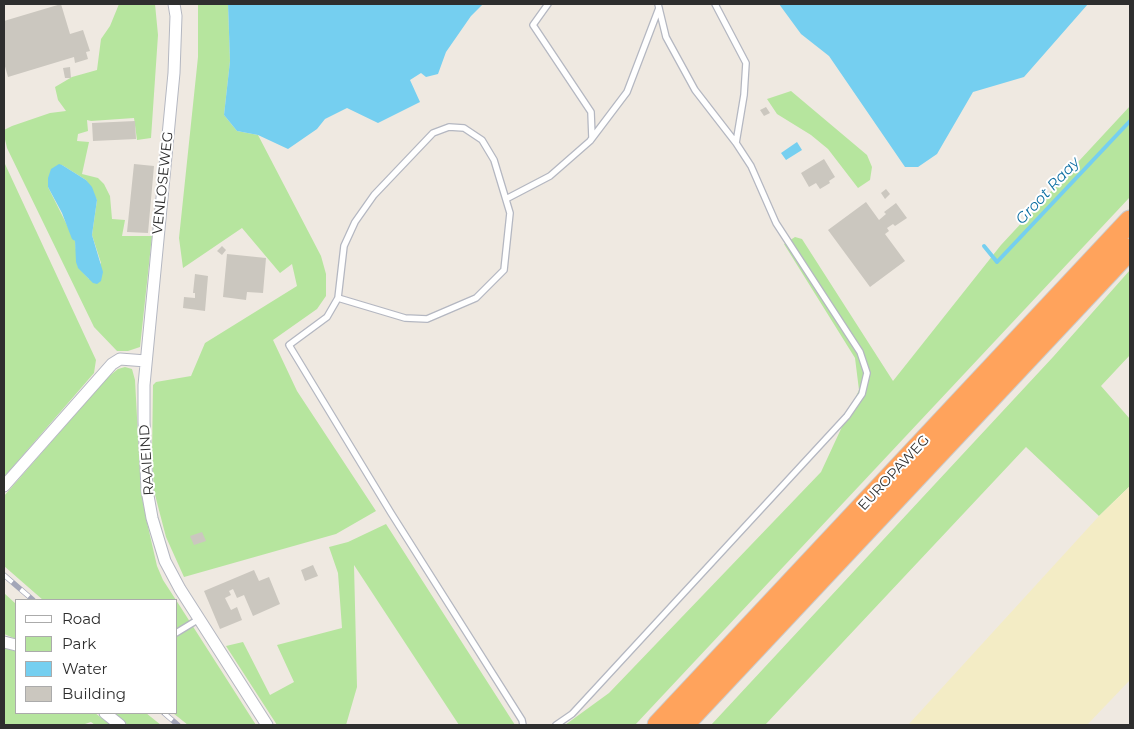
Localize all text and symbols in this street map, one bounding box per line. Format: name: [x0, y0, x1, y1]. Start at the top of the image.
street label: VENLOSEWEG: [149, 131, 177, 235]
water label: Groot Raay: [1012, 154, 1084, 228]
street label: RAAIEIND: [136, 424, 158, 496]
street label: EUROPAWEG: [855, 432, 933, 514]
legend: [15, 599, 178, 714]
text: Road: [62, 609, 101, 628]
text: Park: [62, 634, 96, 653]
text: Water: [62, 659, 108, 678]
text: Building: [62, 684, 126, 703]

